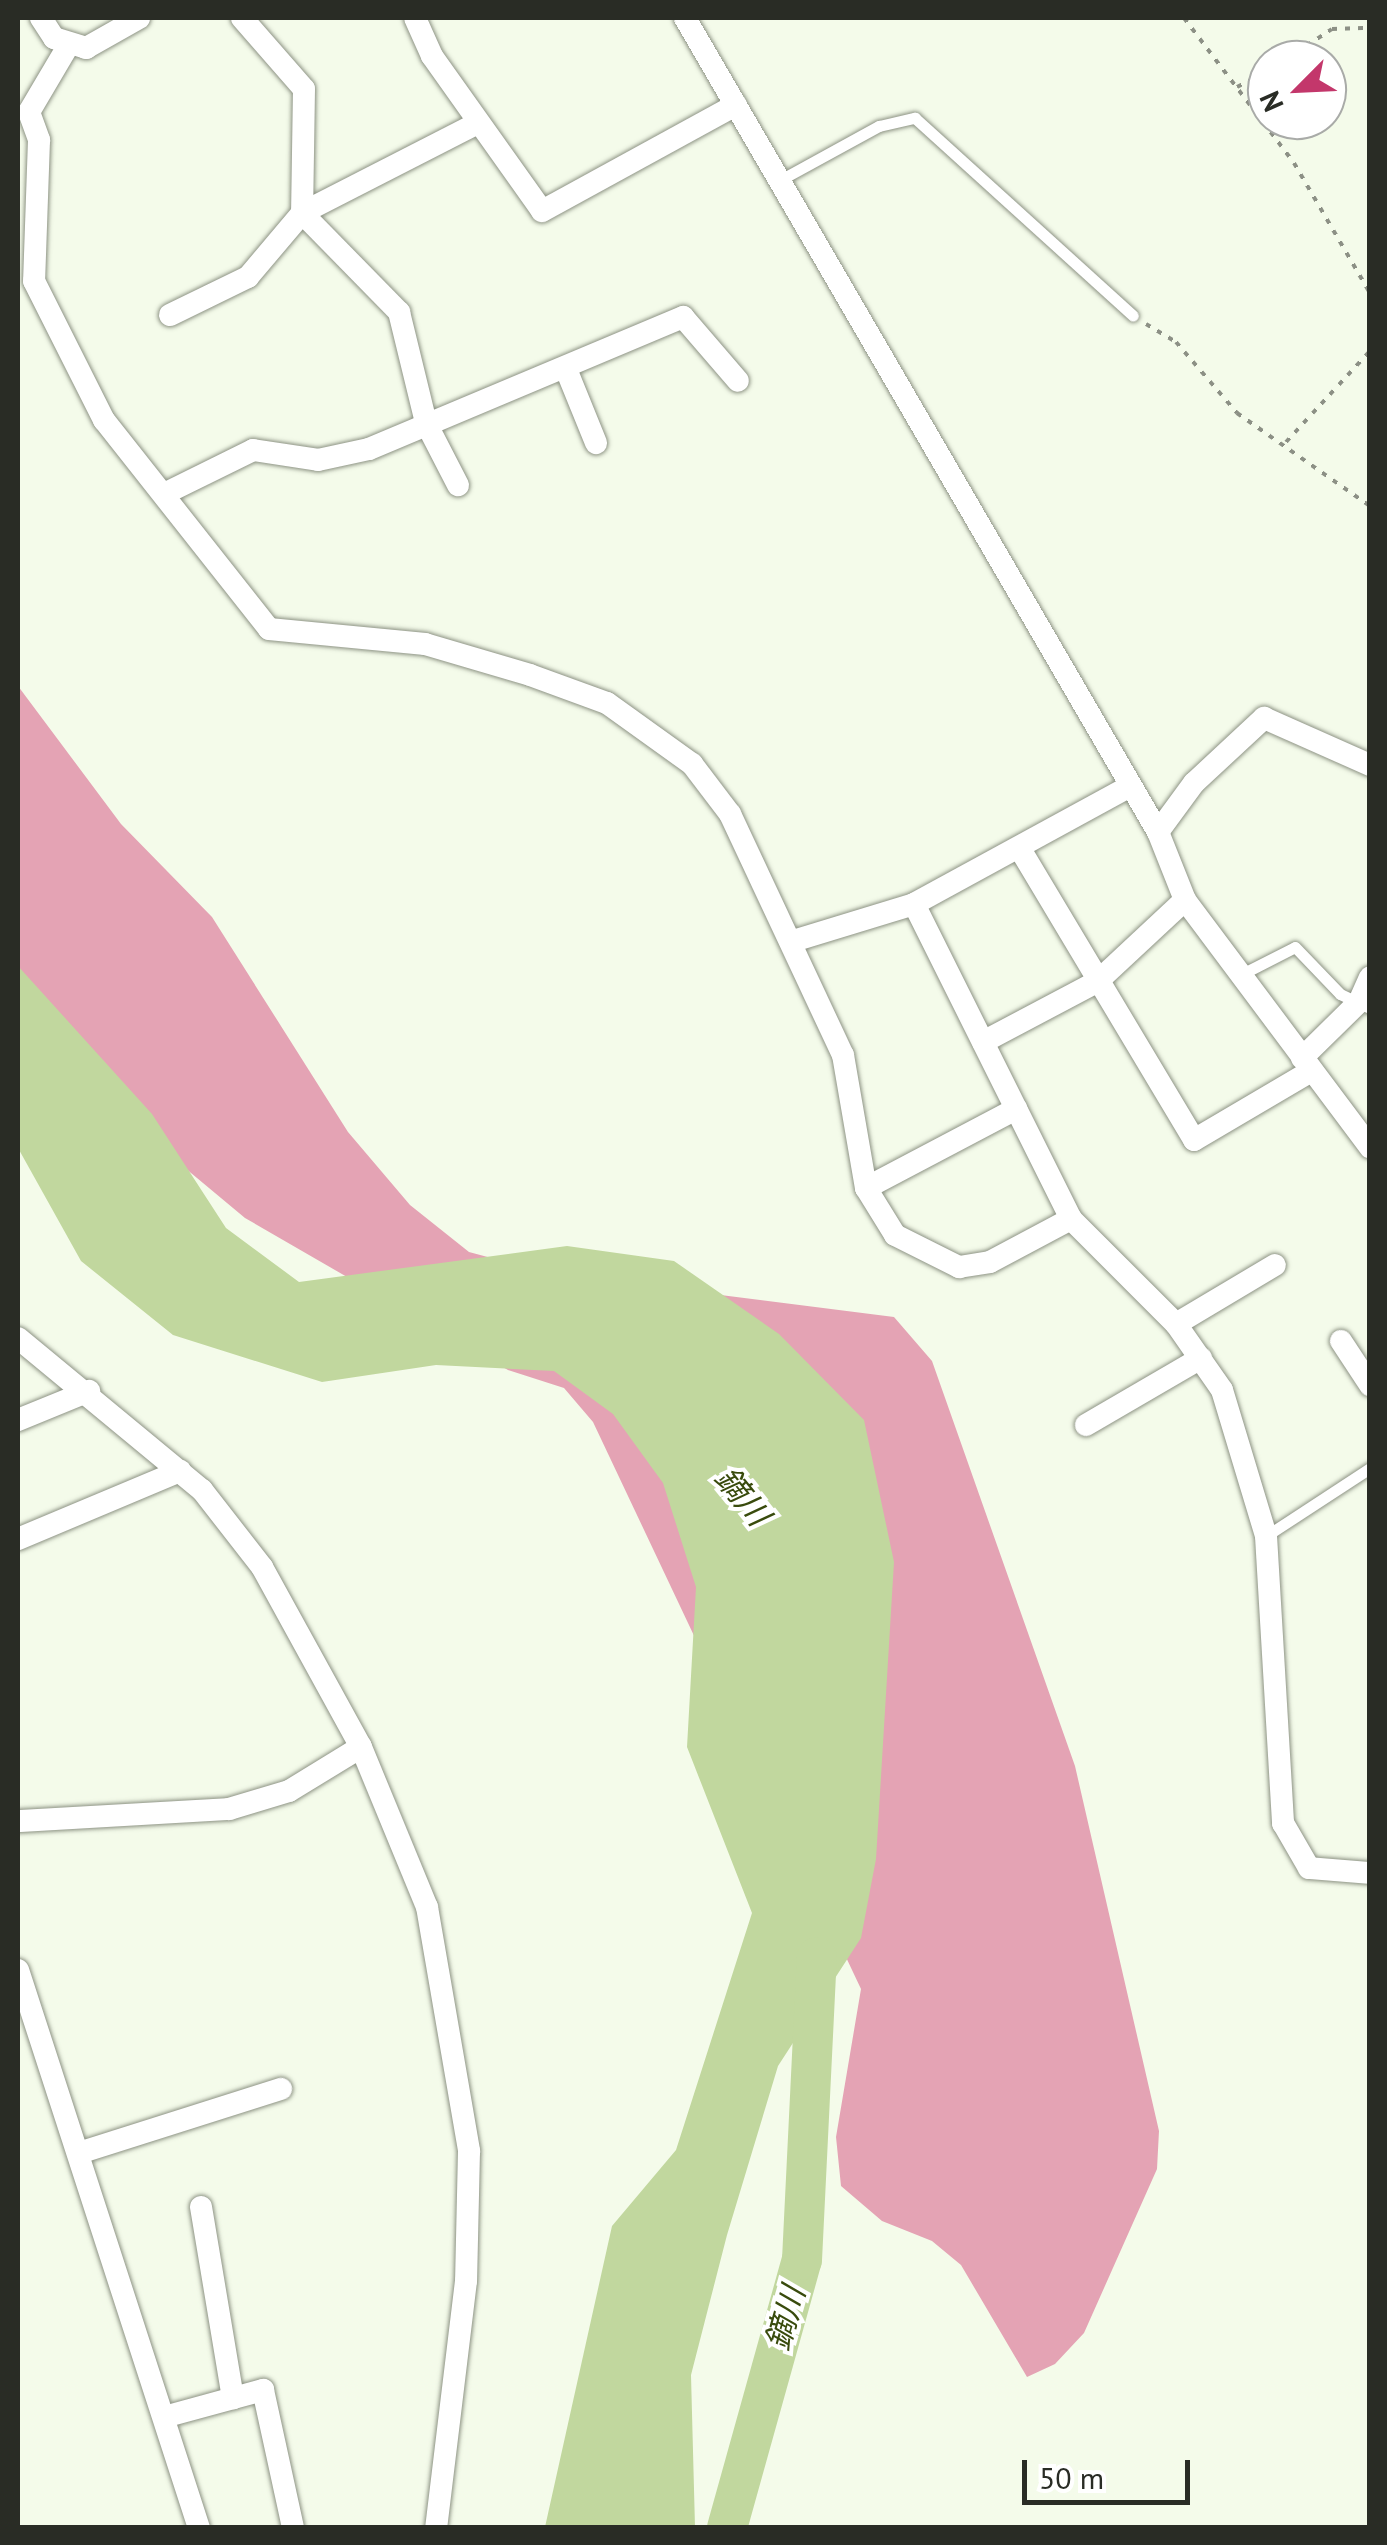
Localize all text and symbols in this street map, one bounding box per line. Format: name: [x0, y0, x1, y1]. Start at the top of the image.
north arrow: [1247, 40, 1347, 140]
text: N: [1250, 86, 1292, 118]
water label: 鏑川: [708, 1459, 778, 1533]
water label: 鏑川: [758, 2282, 812, 2354]
scale bar: [1027, 2440, 1194, 2502]
text: 50 m: [1039, 2458, 1104, 2497]

